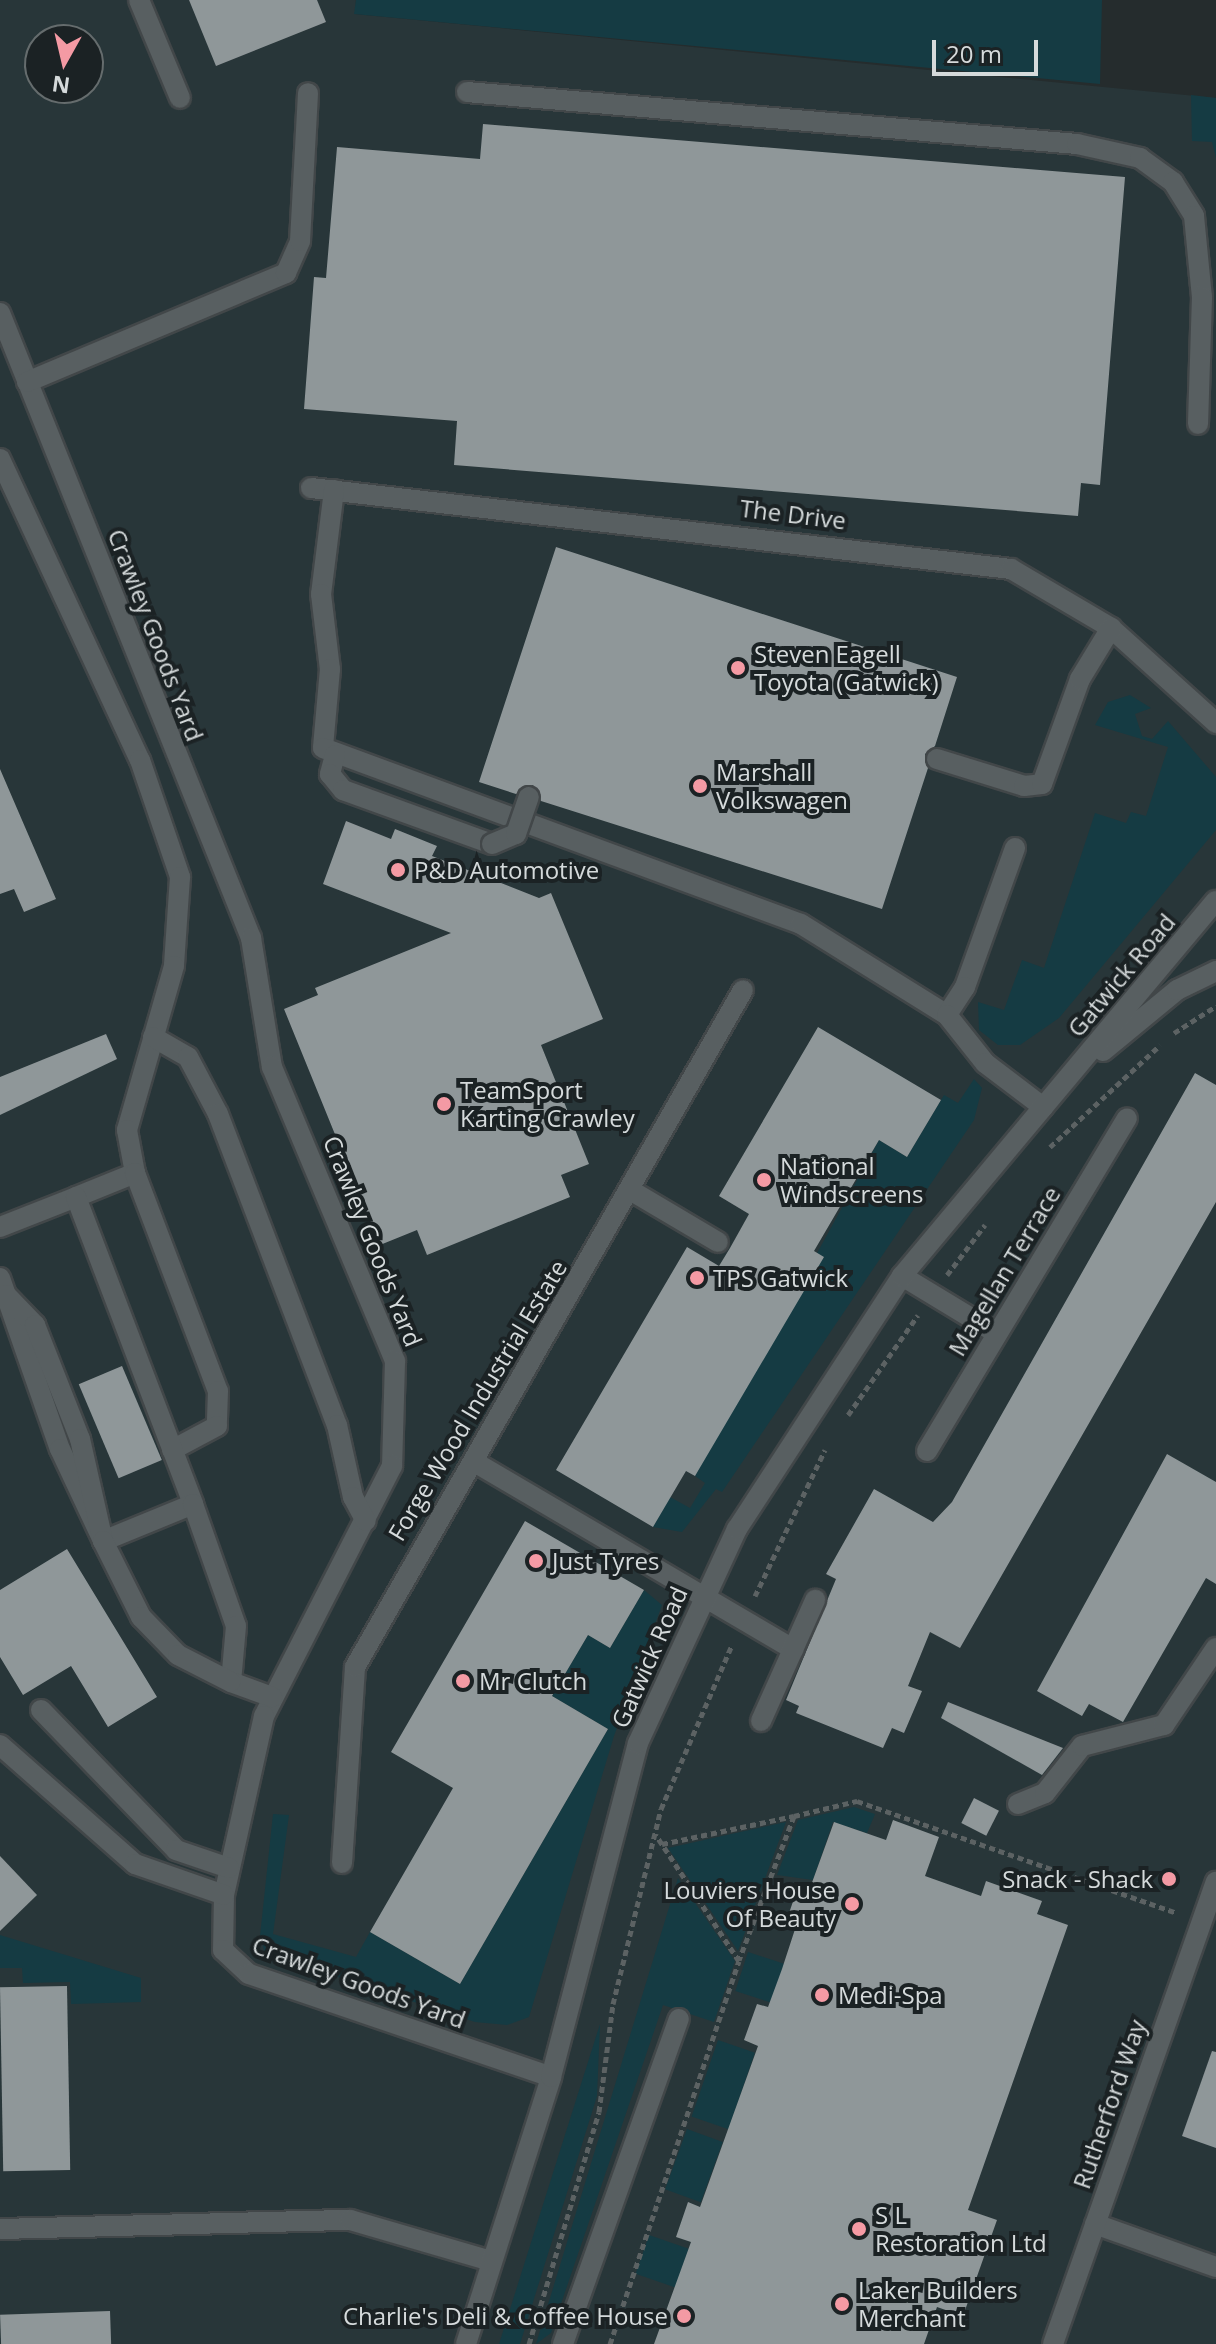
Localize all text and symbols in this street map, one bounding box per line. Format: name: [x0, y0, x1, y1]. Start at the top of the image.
north arrow: [24, 24, 104, 104]
scale bar: [936, 24, 1042, 74]
text: 20 m: [946, 37, 1002, 70]
text: N: [50, 70, 72, 102]
street label: The Drive: [738, 493, 848, 535]
street label: Crawley Goods Yard: [102, 525, 210, 745]
place label: Steven Eagell Toyota (Gatwick): [754, 640, 938, 696]
marker: Steven Eagell Toyota (Gatwick): [729, 659, 747, 677]
place label: Marshall Volkswagen: [716, 758, 848, 814]
marker: Marshall Volkswagen: [691, 777, 709, 795]
place label: P&D Automotive: [414, 856, 599, 884]
marker: P&D Automotive: [389, 861, 407, 879]
street label: Gatwick Road: [1061, 908, 1181, 1042]
place label: TeamSport Karting Crawley: [460, 1076, 635, 1132]
marker: TeamSport Karting Crawley: [435, 1095, 453, 1113]
street label: Crawley Goods Yard: [318, 1131, 428, 1351]
place label: National Windscreens: [780, 1152, 923, 1208]
marker: National Windscreens: [755, 1171, 773, 1189]
street label: Magellan Terrace: [942, 1181, 1066, 1361]
street label: Forge Wood Industrial Estate: [382, 1254, 572, 1546]
place label: TPS Gatwick: [713, 1264, 848, 1292]
marker: TPS Gatwick: [688, 1269, 706, 1287]
place label: Just Tyres: [552, 1547, 659, 1575]
marker: Just Tyres: [527, 1552, 545, 1570]
street label: Gatwick Road: [605, 1582, 693, 1732]
place label: Mr Clutch: [479, 1667, 587, 1695]
marker: Mr Clutch: [454, 1672, 472, 1690]
place label: Snack - Shack: [1002, 1865, 1153, 1893]
marker: Snack - Shack: [1160, 1870, 1178, 1888]
place label: Louviers House Of Beauty: [664, 1876, 836, 1932]
marker: Louviers House Of Beauty: [843, 1895, 861, 1913]
street label: Crawley Goods Yard: [249, 1930, 469, 2034]
place label: Medi-Spa: [838, 1981, 943, 2009]
marker: Medi-Spa: [813, 1986, 831, 2004]
street label: Rutherford Way: [1067, 2016, 1151, 2192]
place label: S L Restoration Ltd: [875, 2201, 1047, 2257]
marker: S L Restoration Ltd: [850, 2220, 868, 2238]
place label: Laker Builders Merchant: [858, 2276, 1018, 2332]
marker: Laker Builders Merchant: [833, 2295, 851, 2313]
place label: Charlie's Deli & Coffee House: [343, 2302, 668, 2330]
marker: Charlie's Deli & Coffee House: [675, 2307, 693, 2325]

